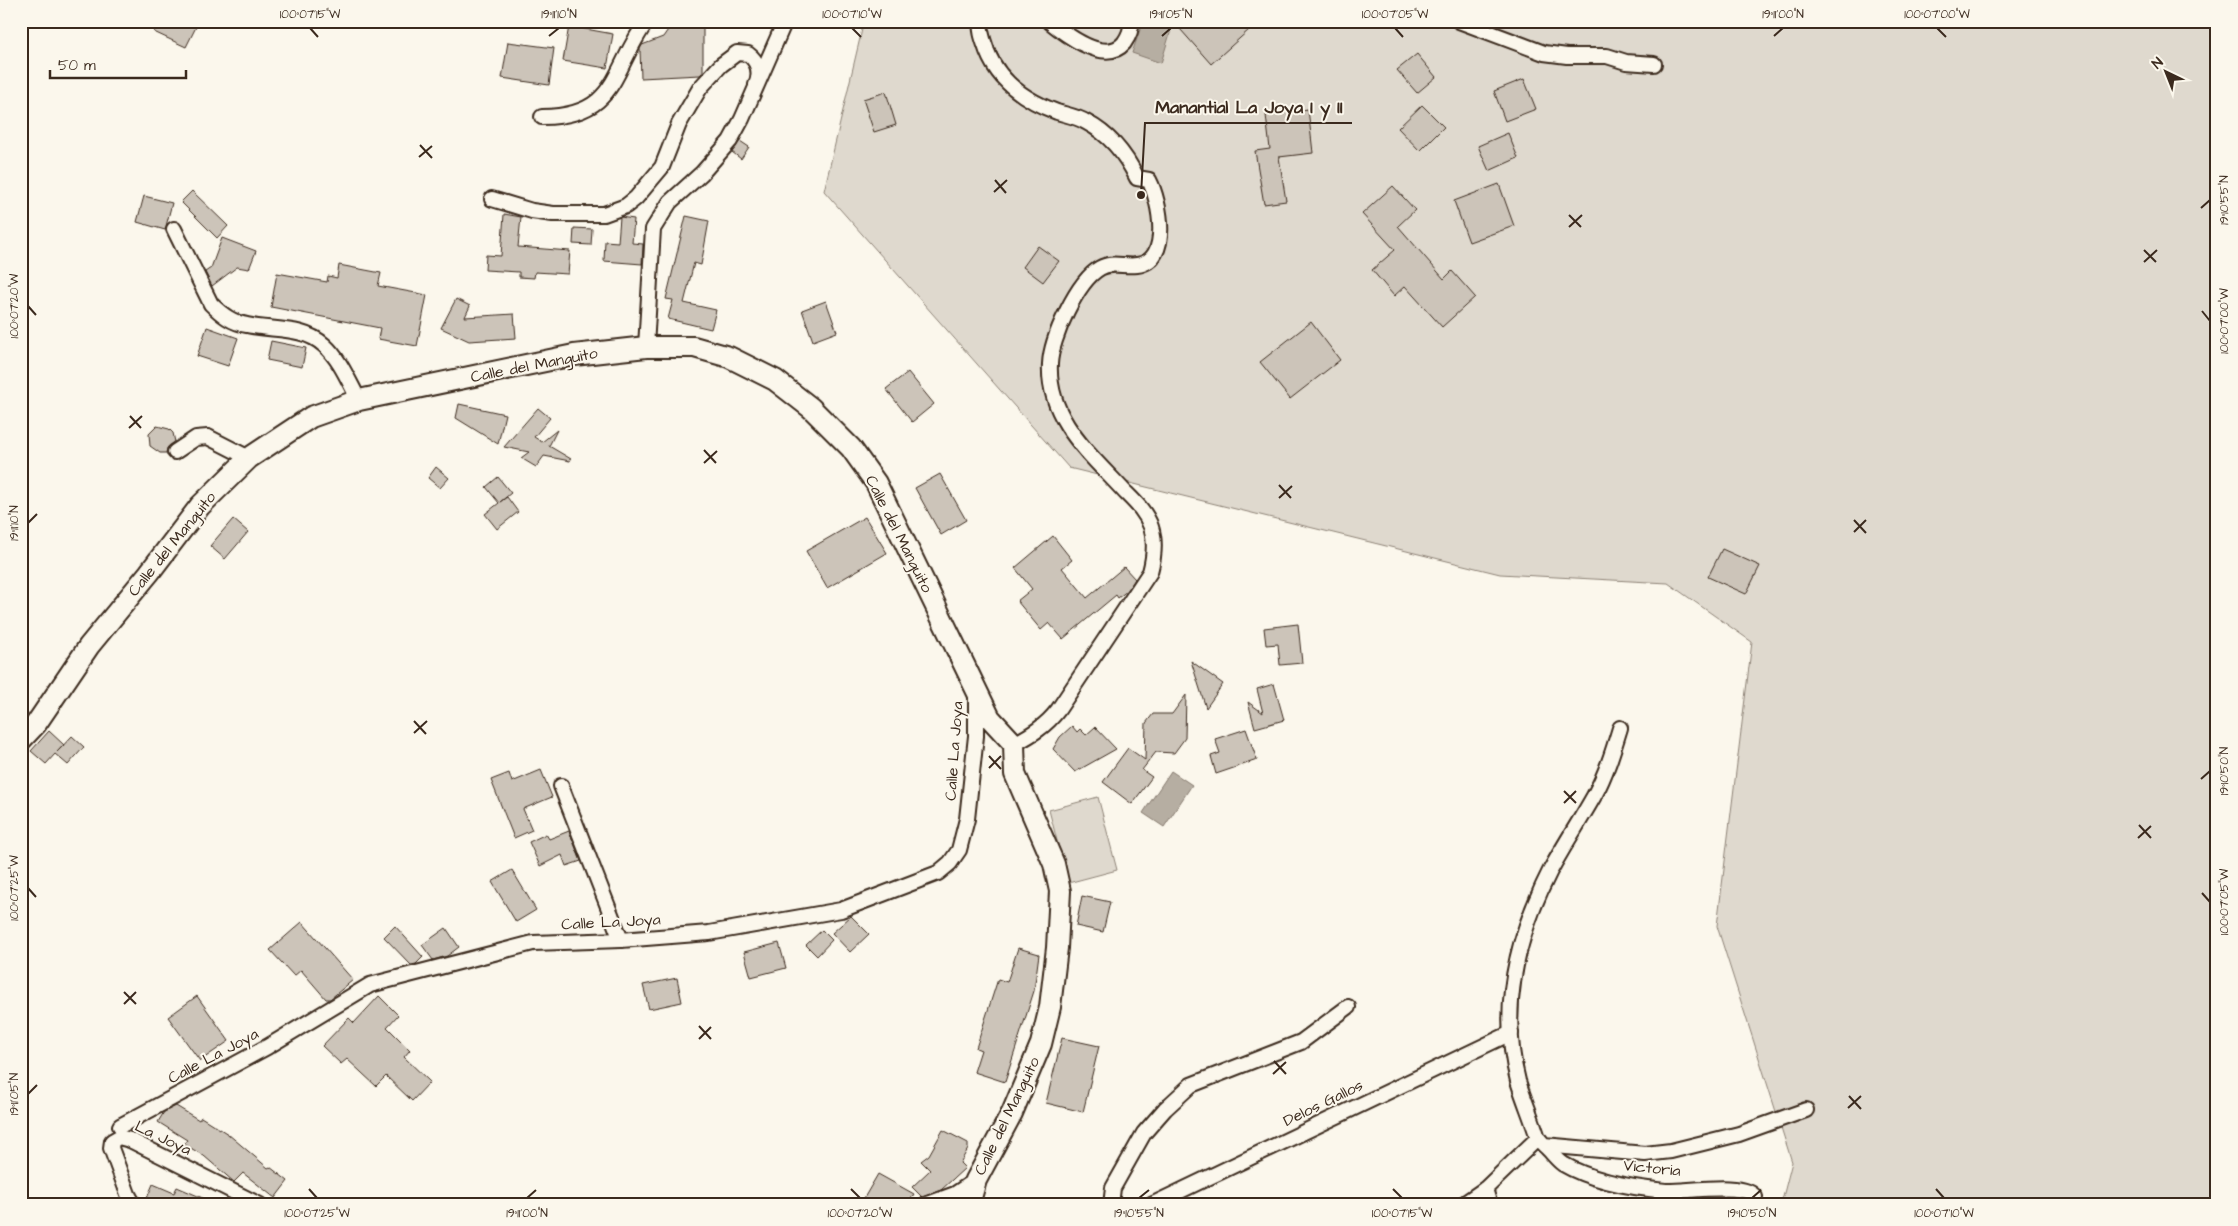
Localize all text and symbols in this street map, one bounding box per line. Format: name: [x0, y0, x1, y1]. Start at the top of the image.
text: 100°07'15"W: [280, 6, 341, 23]
text: 19°11'10"N: [541, 6, 577, 23]
text: 100°07'10"W: [822, 6, 882, 23]
text: 19°11'05"N: [1150, 6, 1193, 23]
text: 100°07'05"W: [1362, 6, 1429, 23]
text: 19°11'00"N: [1762, 6, 1804, 23]
text: 100°07'00"W: [1904, 6, 1970, 23]
scale bar: [50, 48, 186, 80]
north arrow: [2140, 48, 2190, 98]
text: N: [2148, 53, 2168, 74]
text: 50 m: [58, 55, 96, 76]
callout: Manantial La Joya I y II: [1145, 90, 1352, 123]
text: Manantial La Joya I y II: [1155, 95, 1343, 121]
text: 19°10'55"N: [2216, 175, 2233, 225]
text: 100°07'20"W: [6, 273, 23, 338]
text: 100°07'00"W: [2216, 288, 2233, 354]
street label: Calle del Manguito: [469, 342, 600, 389]
street label: Calle del Manguito: [859, 472, 938, 597]
street label: Calle del Manguito: [123, 487, 222, 602]
text: 19°11'10"N: [6, 505, 23, 541]
street label: Calle La Joya: [940, 701, 969, 802]
text: 19°10'50"N: [2216, 746, 2233, 795]
text: 100°07'25"W: [6, 854, 23, 921]
text: 100°07'05"W: [2216, 868, 2233, 935]
street label: Calle La Joya: [561, 908, 661, 937]
street label: Calle La Joya: [164, 1023, 263, 1090]
street label: Calle del Manguito: [969, 1053, 1046, 1179]
text: 19°11'05"N: [6, 1072, 23, 1115]
street label: Delos Gallos: [1279, 1074, 1367, 1132]
street label: La Joya: [131, 1115, 195, 1162]
street label: Victoria: [1622, 1154, 1682, 1182]
text: 100°07'25"W: [284, 1205, 351, 1222]
text: 19°11'00"N: [506, 1205, 548, 1222]
text: 100°07'20"W: [828, 1205, 893, 1222]
text: 19°10'55"N: [1114, 1205, 1164, 1222]
text: 100°07'15"W: [1372, 1205, 1433, 1222]
text: 19°10'50"N: [1728, 1205, 1777, 1222]
text: 100°07'10"W: [1914, 1205, 1974, 1222]

